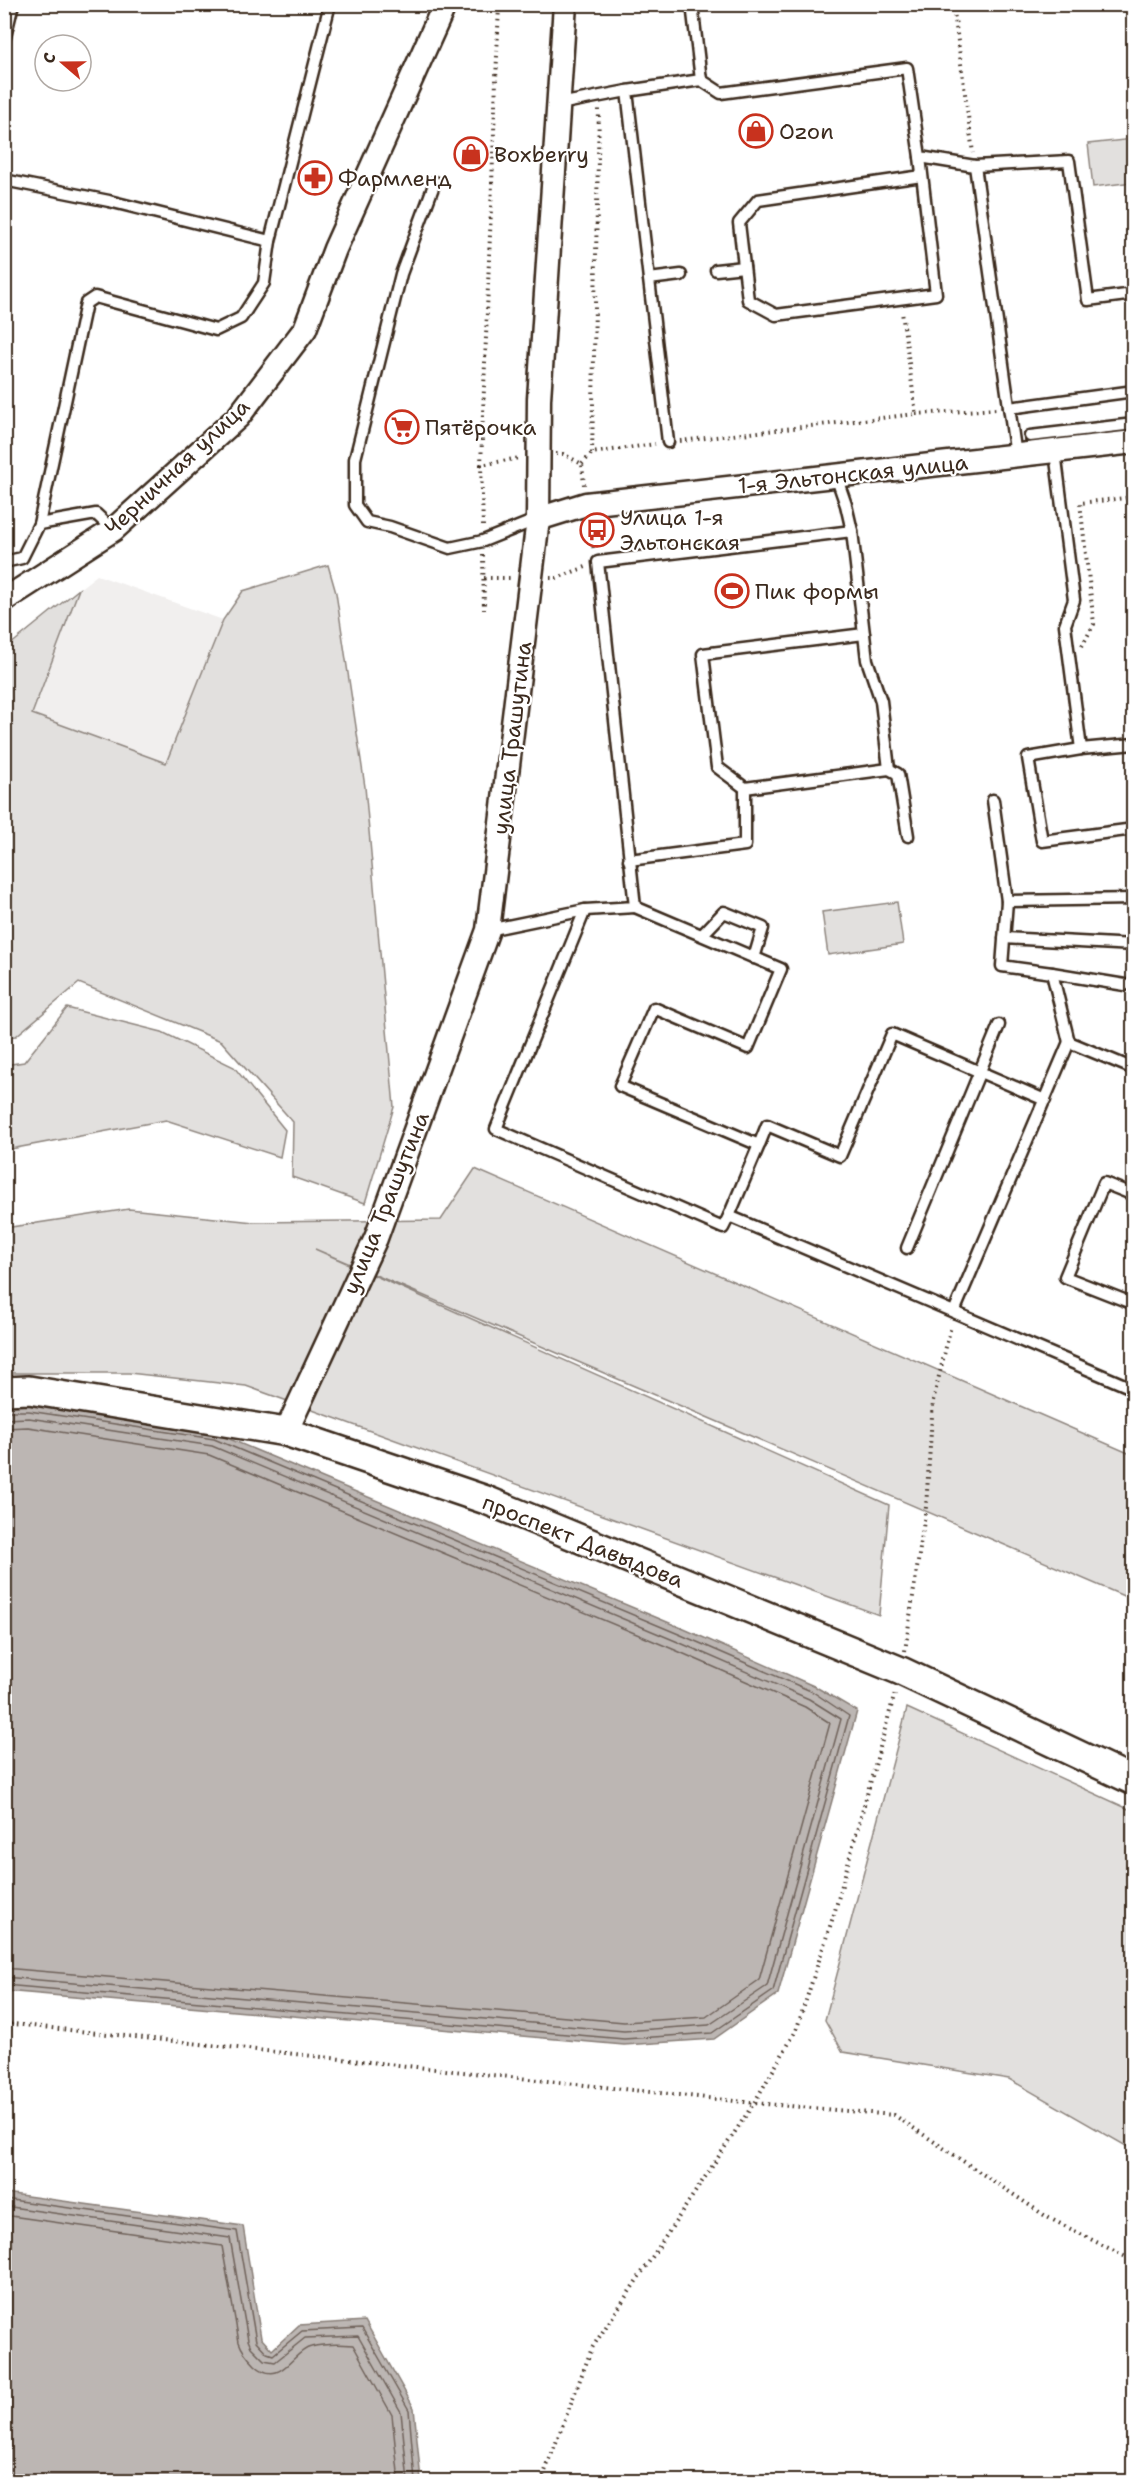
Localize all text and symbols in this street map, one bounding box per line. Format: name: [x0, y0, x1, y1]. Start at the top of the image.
north arrow: [33, 33, 93, 93]
text: С: [38, 50, 61, 66]
shop icon: Ozon: [738, 113, 774, 149]
place label: Ozon: [779, 117, 834, 146]
shop icon: Boxberry: [453, 136, 489, 172]
place label: Boxberry: [494, 140, 589, 169]
pharmacy icon: Фармленд: [297, 160, 333, 196]
place label: Фармленд: [338, 164, 452, 193]
street label: Черничная улица: [98, 392, 256, 542]
supermarket icon: Пятёрочка: [384, 409, 420, 445]
place label: Пятёрочка: [425, 413, 537, 442]
street label: 1-я Эльтонская улица: [737, 447, 970, 500]
place label: Улица 1-я Эльтонская: [620, 503, 740, 557]
bus stop icon: Улица 1-я Эльтонская: [579, 512, 615, 548]
sports icon: Пик формы: [714, 573, 750, 609]
place label: Пик формы: [755, 577, 879, 606]
street label: улица Трашутина: [486, 639, 538, 836]
street label: улица Трашутина: [336, 1107, 436, 1299]
street label: проспект Давыдова: [478, 1487, 688, 1595]

